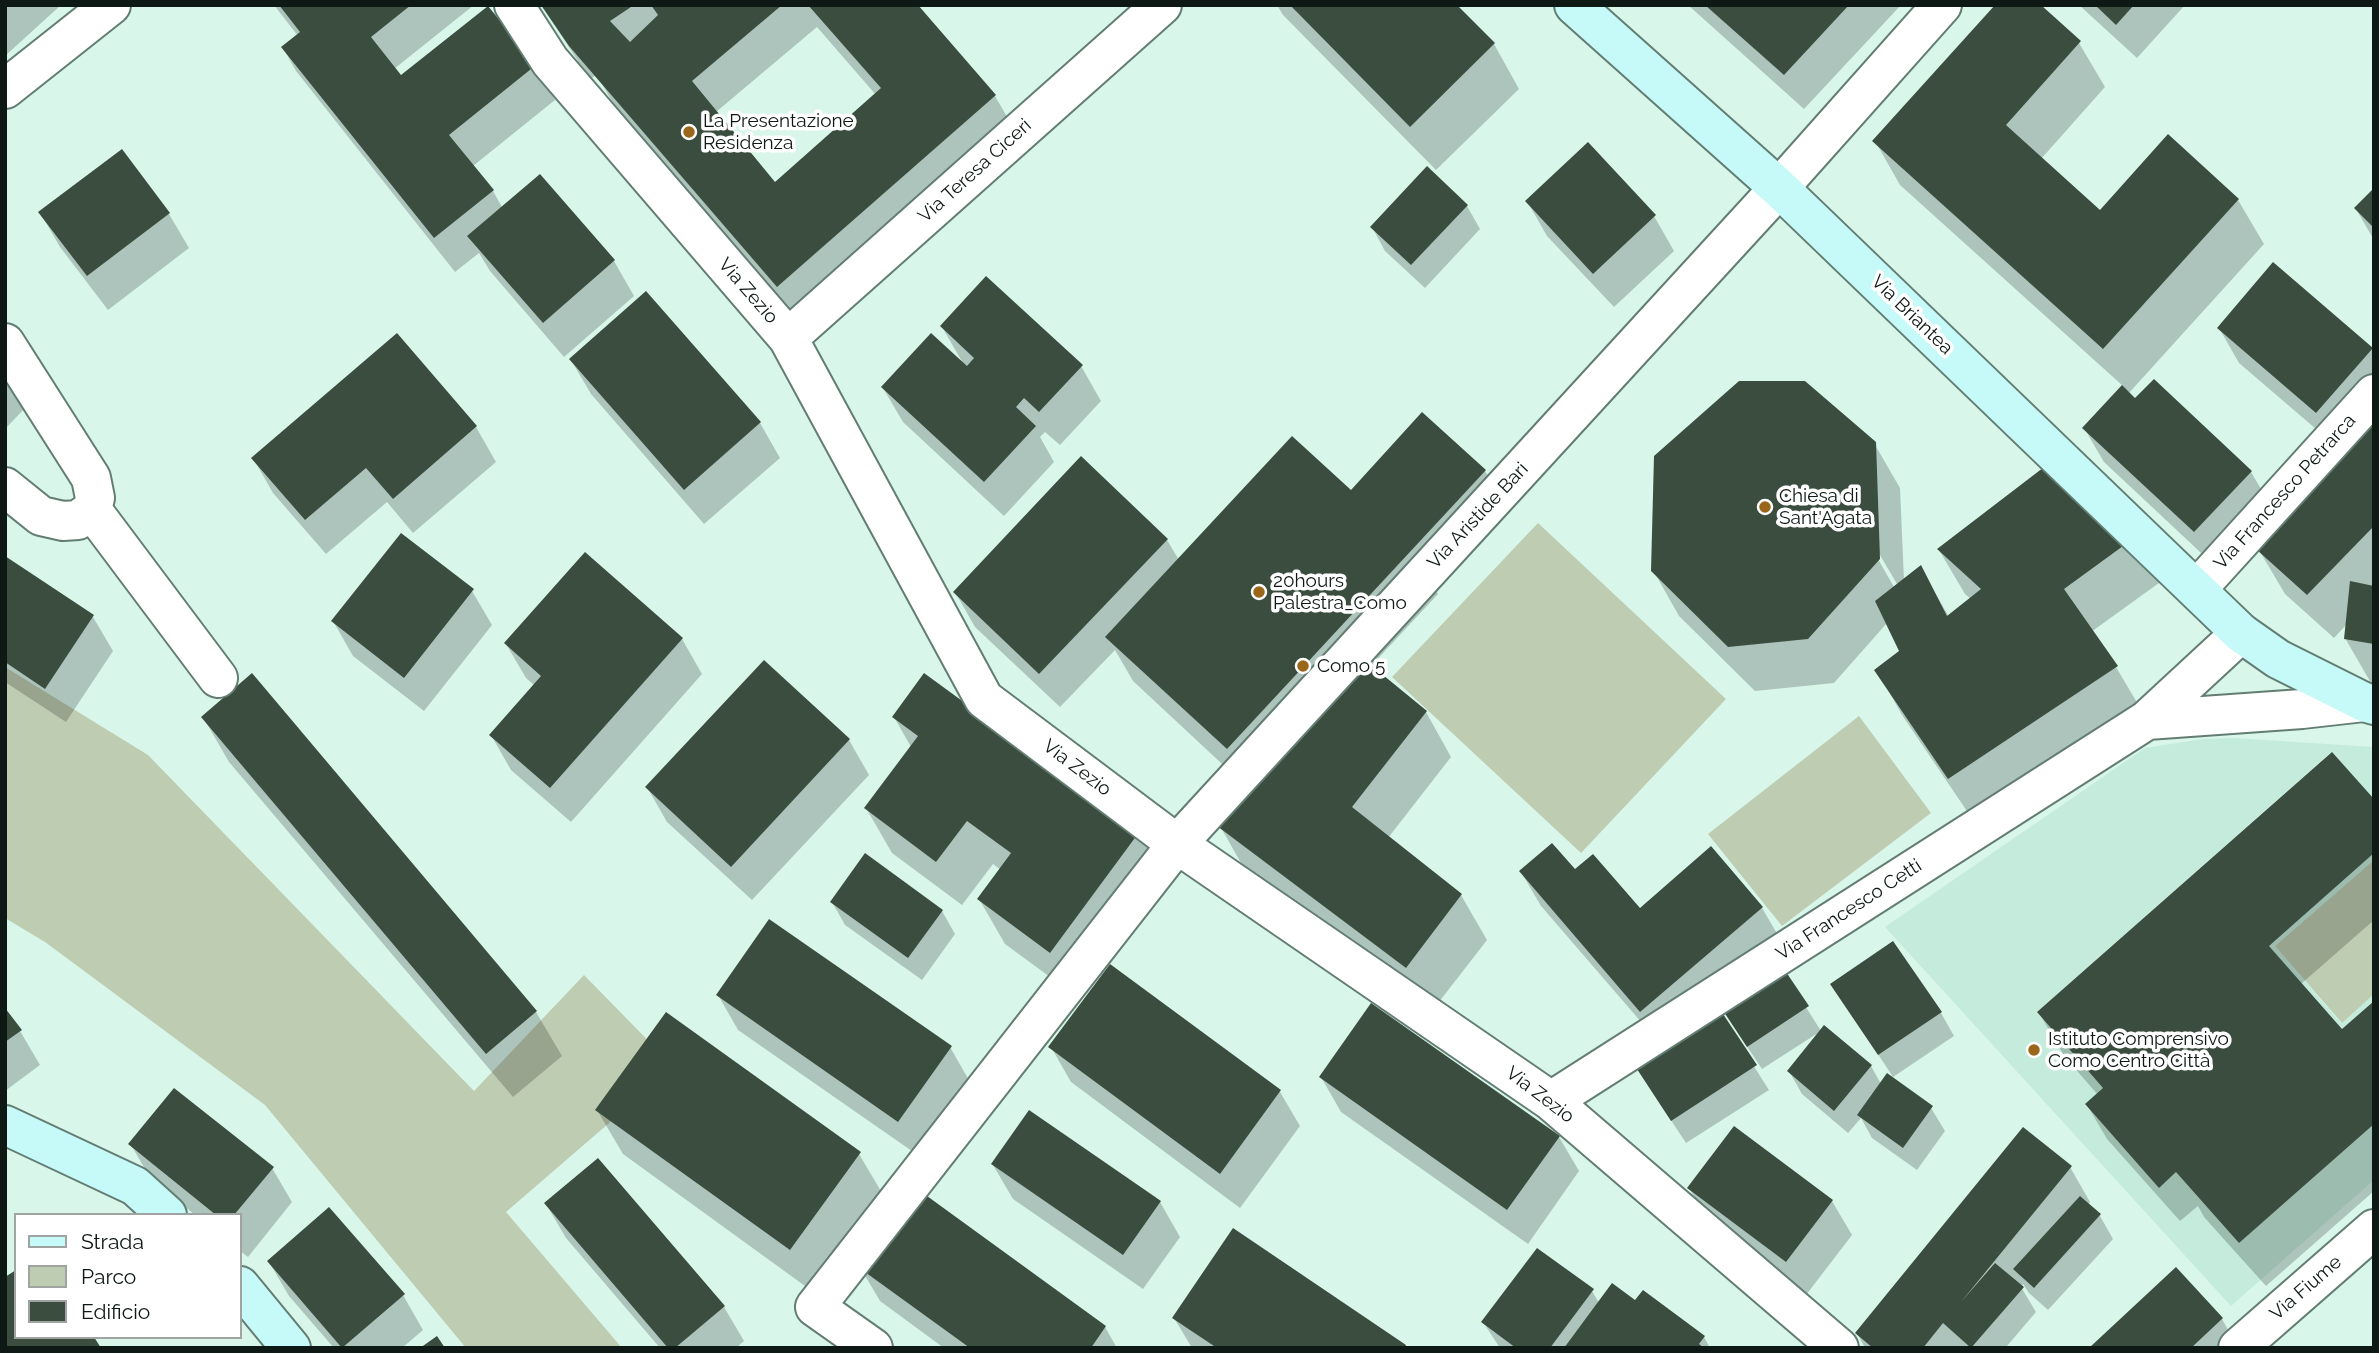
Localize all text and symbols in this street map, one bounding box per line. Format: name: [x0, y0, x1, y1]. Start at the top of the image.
place label: La Presentazione Residenza: [703, 110, 854, 154]
street label: Via Teresa Ciceri: [914, 114, 1036, 228]
marker: La Presentazione Residenza: [681, 124, 697, 140]
street label: Via Zezio: [713, 253, 783, 329]
street label: Via Briantea: [1866, 270, 1958, 360]
street label: Via Francesco Petrarca: [2209, 410, 2361, 574]
street label: Via Aristide Bari: [1423, 458, 1533, 574]
place label: Chiesa di Sant'Agata: [1779, 485, 1872, 529]
marker: Chiesa di Sant'Agata: [1757, 499, 1773, 515]
place label: 20hours Palestra_Como: [1273, 570, 1407, 614]
marker: 20hours Palestra_Como: [1251, 584, 1267, 600]
place label: Como 5: [1317, 655, 1385, 677]
marker: Como 5: [1295, 658, 1311, 674]
street label: Via Zezio: [1038, 735, 1116, 801]
street label: Via Francesco Cetti: [1772, 854, 1926, 966]
place label: Istituto Comprensivo Como Centro Città: [2048, 1028, 2229, 1072]
marker: Istituto Comprensivo Como Centro Città: [2026, 1042, 2042, 1058]
street label: Via Zezio: [1501, 1062, 1579, 1128]
legend: [14, 1213, 242, 1339]
text: Strada: [81, 1229, 144, 1254]
street label: Via Fiume: [2266, 1251, 2346, 1325]
text: Parco: [81, 1264, 136, 1289]
text: Edificio: [81, 1299, 150, 1324]

